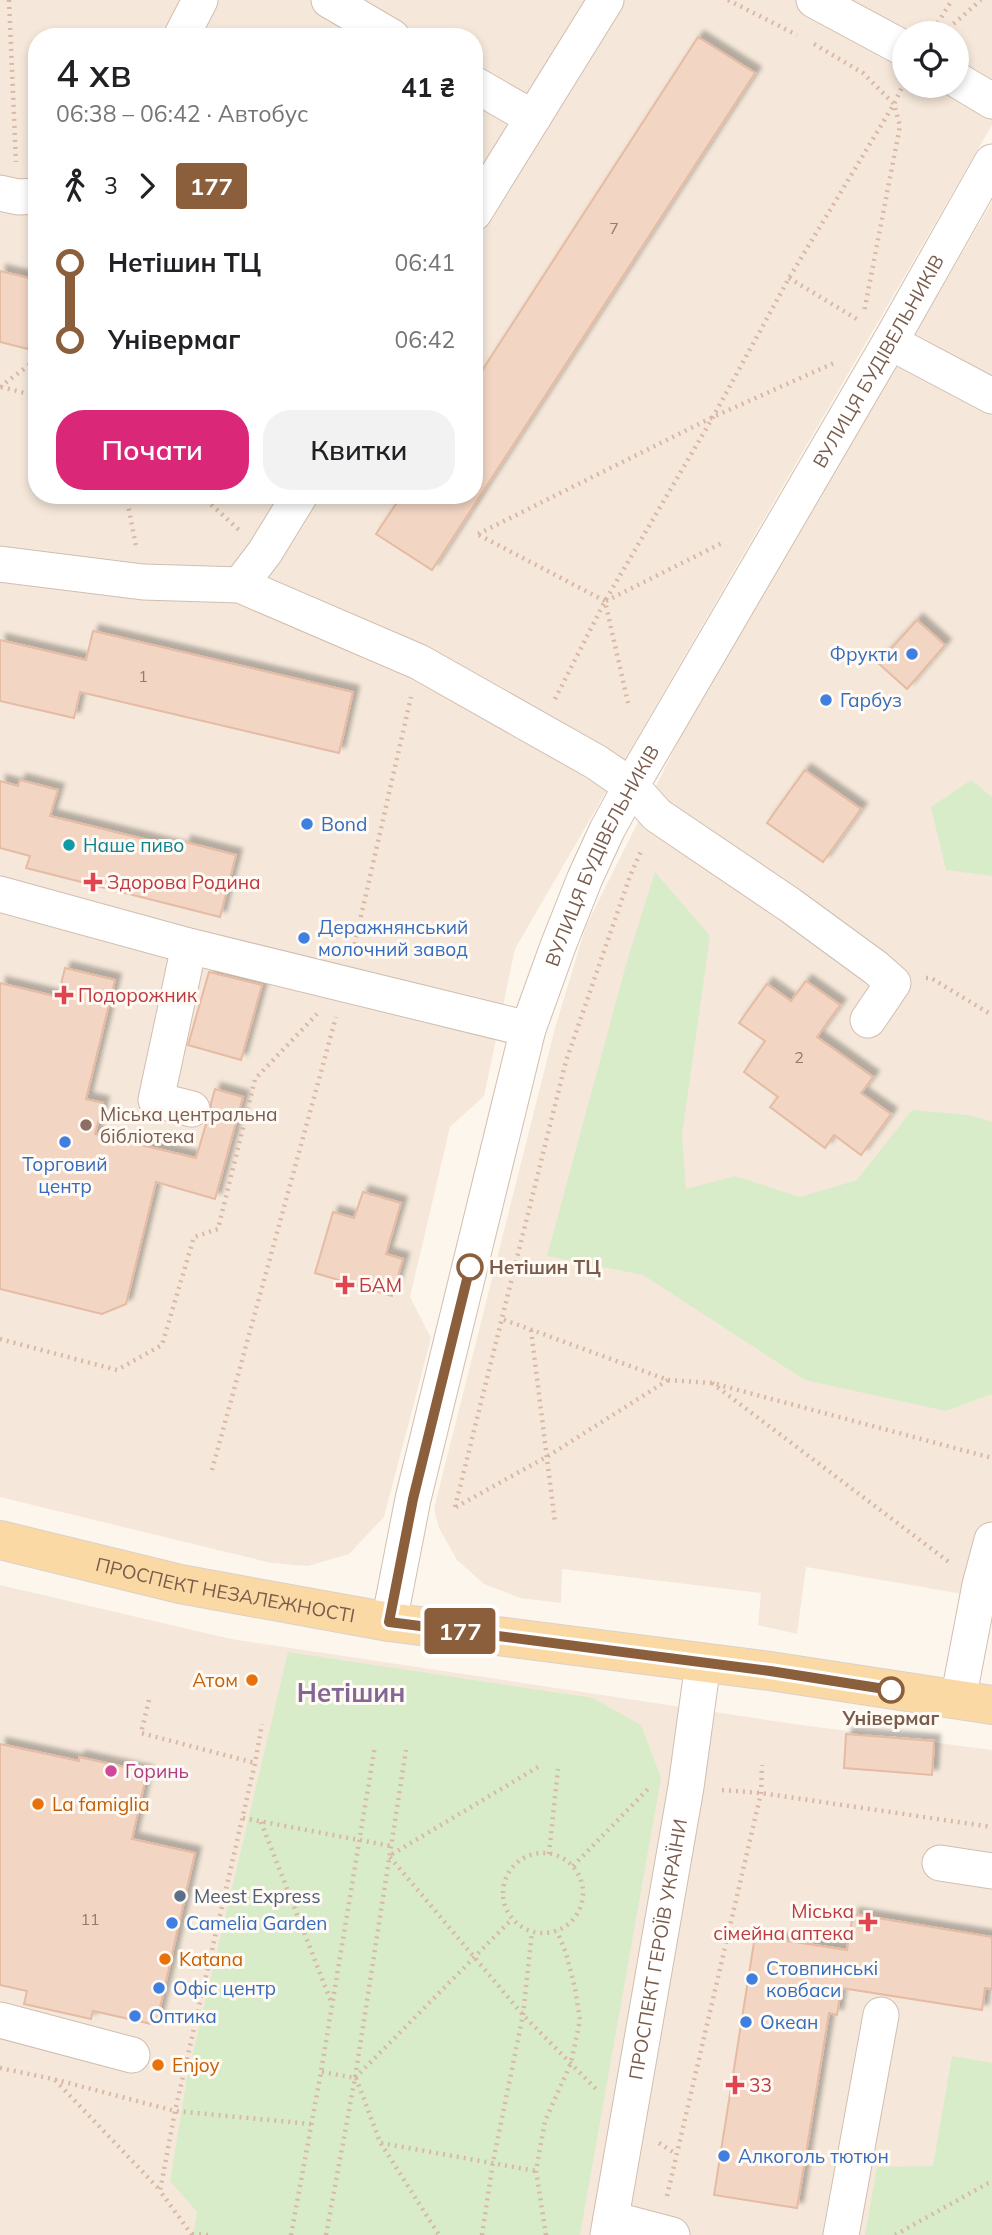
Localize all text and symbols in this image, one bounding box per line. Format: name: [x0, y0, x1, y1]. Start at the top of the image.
map controls: [892, 21, 969, 98]
button: locate: [892, 21, 969, 98]
text: 4 хв: [56, 49, 132, 97]
text: 41 ₴: [401, 71, 455, 104]
text: 06:38 – 06:42 · Автобус: [56, 99, 309, 128]
icon: walk: [56, 167, 94, 205]
icon: forward: [128, 167, 166, 205]
text: 3: [104, 171, 118, 200]
text: 177: [190, 171, 233, 201]
house number: 7: [609, 218, 619, 238]
text: Нетішин ТЦ: [108, 246, 261, 279]
text: 06:41: [395, 248, 455, 277]
street label: ВУЛИЦЯ БУДІВЕЛЬНИКІВ: [807, 250, 949, 472]
text: Універмаг: [108, 323, 241, 356]
text: 06:42: [395, 325, 455, 354]
button: Почати: [56, 410, 249, 490]
button: Квитки: [263, 410, 455, 490]
place label: Фрукти: [830, 642, 898, 666]
marker: Фрукти: [904, 646, 920, 662]
house number: 1: [138, 666, 148, 686]
place label: Гарбуз: [840, 688, 902, 712]
marker: Гарбуз: [818, 692, 834, 708]
street label: ВУЛИЦЯ БУДІВЕЛЬНИКІВ: [540, 741, 664, 969]
place label: Bond: [321, 812, 367, 836]
marker: Bond: [299, 816, 315, 832]
place label: Наше пиво: [83, 833, 184, 857]
marker: Наше пиво: [61, 837, 77, 853]
place label: Здорова Родина: [107, 870, 261, 894]
marker: Здорова Родина: [85, 874, 101, 890]
place label: Деражнянський молочний завод: [318, 915, 468, 961]
marker: Деражнянський молочний завод: [296, 930, 312, 946]
place label: Подорожник: [78, 983, 198, 1007]
marker: Подорожник: [56, 987, 72, 1003]
house number: 2: [794, 1047, 804, 1067]
place label: Міська центральна бібліотека: [100, 1102, 278, 1148]
marker: Міська центральна бібліотека: [78, 1117, 94, 1133]
marker: Торговий центр: [57, 1134, 73, 1150]
place label: Торговий центр: [22, 1152, 108, 1198]
marker: Нетішин ТЦ: [457, 1254, 483, 1280]
place label: Нетішин ТЦ: [489, 1255, 601, 1279]
place label: БАМ: [359, 1273, 402, 1297]
marker: БАМ: [337, 1277, 353, 1293]
street label: ПРОСПЕКТ НЕЗАЛЕЖНОСТІ: [93, 1552, 357, 1628]
line badge: 177: [420, 1608, 500, 1654]
text: 177: [438, 1616, 482, 1646]
place label: Атом: [192, 1668, 238, 1692]
marker: Атом: [244, 1672, 260, 1688]
district label: Нетішин: [297, 1676, 405, 1709]
marker: Універмаг: [878, 1677, 904, 1703]
place label: Універмаг: [842, 1706, 940, 1730]
place label: Горинь: [125, 1759, 189, 1783]
marker: Горинь: [103, 1763, 119, 1779]
place label: La famiglia: [52, 1792, 150, 1816]
marker: La famiglia: [30, 1796, 46, 1812]
street label: ПРОСПЕКТ ГЕРОЇВ УКРАЇНИ: [623, 1817, 692, 2082]
place label: Meest Express: [194, 1884, 321, 1908]
marker: Meest Express: [172, 1888, 188, 1904]
place label: Міська сімейна аптека: [713, 1899, 854, 1945]
house number: 11: [80, 1909, 100, 1929]
place label: Camelia Garden: [186, 1911, 327, 1935]
marker: Міська сімейна аптека: [860, 1914, 876, 1930]
marker: Camelia Garden: [164, 1915, 180, 1931]
place label: Katana: [179, 1947, 243, 1971]
marker: Katana: [157, 1951, 173, 1967]
place label: Стовпинські ковбаси: [766, 1956, 878, 2002]
marker: Стовпинські ковбаси: [744, 1971, 760, 1987]
place label: Офіс центр: [173, 1976, 276, 2000]
marker: Офіс центр: [151, 1980, 167, 1996]
place label: Оптика: [149, 2004, 217, 2028]
marker: Оптика: [127, 2008, 143, 2024]
place label: Океан: [760, 2010, 818, 2034]
marker: Океан: [738, 2014, 754, 2030]
place label: Enjoy: [172, 2053, 220, 2077]
marker: Enjoy: [150, 2057, 166, 2073]
place label: 33: [749, 2073, 772, 2097]
marker: 33: [727, 2077, 743, 2093]
place label: Алкоголь тютюн: [738, 2144, 889, 2168]
marker: Алкоголь тютюн: [716, 2148, 732, 2164]

